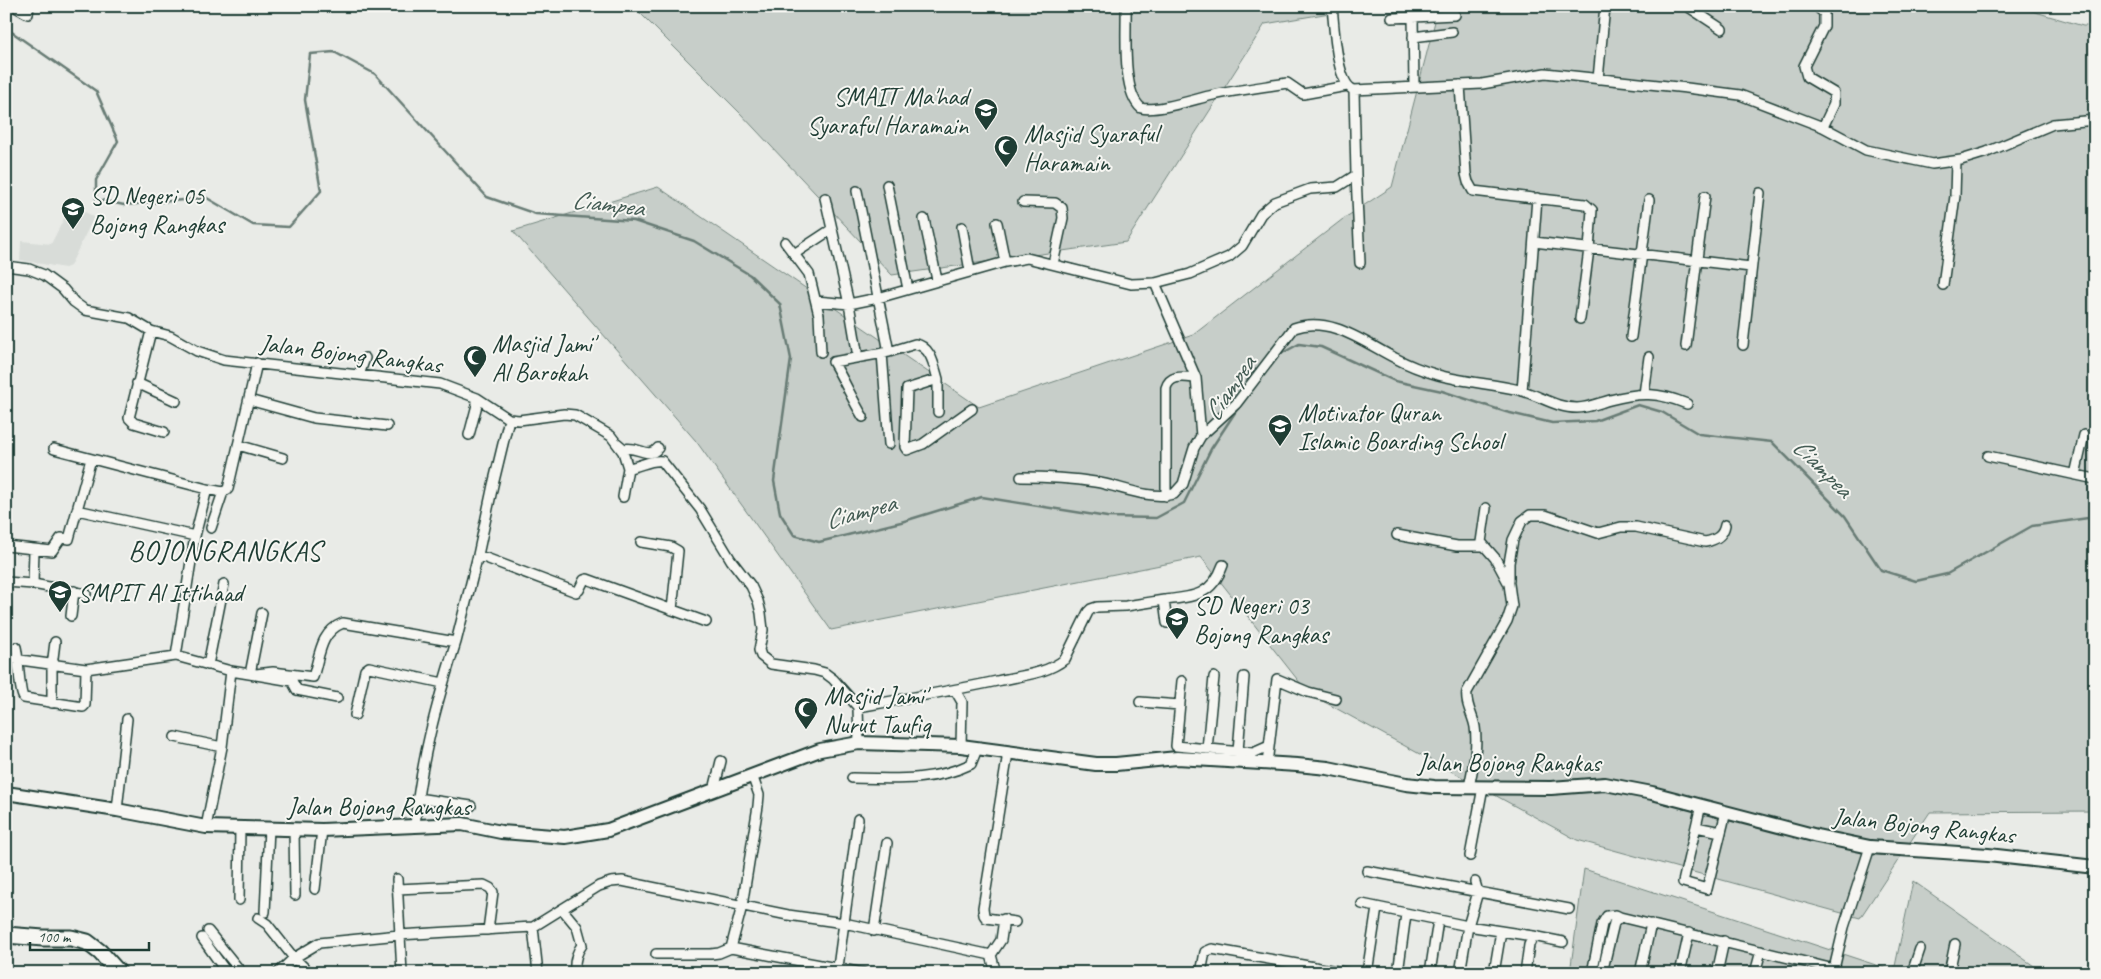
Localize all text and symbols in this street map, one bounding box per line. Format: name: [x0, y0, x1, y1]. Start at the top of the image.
place label: SMAIT Ma'had Syaraful Haramain: [807, 81, 972, 142]
school or university icon: SMAIT Ma'had Syaraful Haramain: [973, 97, 999, 131]
place label: Masjid Syaraful Haramain: [1024, 118, 1163, 179]
mosque icon: Masjid Syaraful Haramain: [993, 134, 1019, 168]
place label: SD Negeri 05 Bojong Rangkas: [90, 180, 226, 241]
water label: Ciampea: [570, 183, 648, 225]
school or university icon: SD Negeri 05 Bojong Rangkas: [60, 196, 86, 230]
street label: Jalan Bojong Rangkas: [257, 327, 446, 381]
place label: Masjid Jami' Al Barokah: [492, 328, 600, 389]
mosque icon: Masjid Jami' Al Barokah: [462, 344, 488, 378]
water label: Ciampea: [1196, 347, 1265, 427]
place label: Motivator Quran Islamic Boarding School: [1298, 397, 1507, 458]
school or university icon: Motivator Quran Islamic Boarding School: [1267, 413, 1293, 447]
water label: Ciampea: [1786, 430, 1862, 506]
water label: Ciampea: [821, 486, 902, 537]
district label: BOJONGRANGKAS: [128, 533, 326, 568]
place label: SMPIT Al Ittihaad: [78, 577, 247, 609]
school or university icon: SMPIT Al Ittihaad: [47, 579, 73, 613]
place label: SD Negeri 03 Bojong Rangkas: [1194, 590, 1330, 651]
school or university icon: SD Negeri 03 Bojong Rangkas: [1164, 606, 1190, 640]
place label: Masjid Jami' Nurut Taufiq: [824, 680, 933, 741]
mosque icon: Masjid Jami' Nurut Taufiq: [793, 696, 819, 730]
street label: Jalan Bojong Rangkas: [1417, 747, 1603, 779]
street label: Jalan Bojong Rangkas: [287, 791, 473, 823]
street label: Jalan Bojong Rangkas: [1830, 800, 2019, 852]
scale bar: [30, 919, 149, 951]
text: 100 m: [38, 928, 72, 947]

